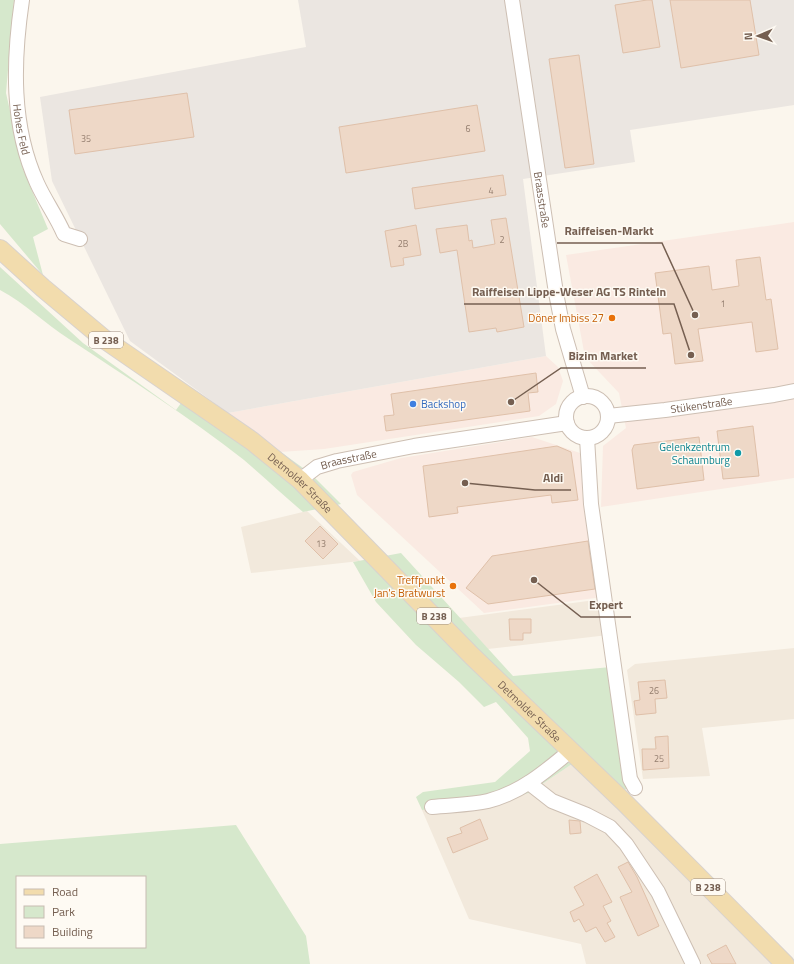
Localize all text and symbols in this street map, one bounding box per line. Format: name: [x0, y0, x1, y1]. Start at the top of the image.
north arrow: [738, 16, 778, 56]
text: N: [740, 32, 756, 40]
street label: Hohes Feld: [9, 103, 34, 157]
house number: 6: [465, 122, 471, 135]
house number: 35: [81, 132, 91, 145]
street label: Braasstraße: [530, 170, 554, 230]
house number: 4: [488, 184, 494, 197]
callout: Raiffeisen-Markt: [557, 219, 662, 243]
text: Raiffeisen-Markt: [564, 221, 654, 240]
house number: 2: [499, 233, 505, 246]
house number: 2B: [398, 237, 409, 250]
callout: Raiffeisen Lippe-Weser AG TS Rinteln: [464, 280, 674, 304]
text: Raiffeisen Lippe-Weser AG TS Rinteln: [472, 282, 666, 301]
house number: 1: [720, 297, 726, 310]
place label: Döner Imbiss 27: [528, 310, 604, 326]
marker: Döner Imbiss 27: [607, 313, 617, 323]
road number: B 238: [89, 332, 123, 348]
callout: Bizim Market: [561, 344, 646, 368]
text: Bizim Market: [568, 346, 638, 365]
street label: Stükenstraße: [669, 393, 734, 417]
place label: Backshop: [421, 396, 466, 412]
marker: Backshop: [408, 399, 418, 409]
place label: Gelenkzentrum Schaumburg: [659, 439, 730, 468]
street label: Braasstraße: [319, 445, 378, 473]
marker: Gelenkzentrum Schaumburg: [733, 448, 743, 458]
street label: Detmolder Straße: [264, 449, 336, 517]
callout: Aldi: [535, 466, 571, 490]
text: Aldi: [543, 468, 563, 487]
house number: 13: [316, 537, 326, 550]
place label: Treffpunkt Jan's Bratwurst: [374, 572, 445, 601]
marker: Treffpunkt Jan's Bratwurst: [448, 581, 458, 591]
callout: Expert: [581, 593, 631, 617]
text: Expert: [589, 595, 624, 614]
road number: B 238: [417, 608, 451, 624]
street label: Detmolder Straße: [494, 677, 565, 746]
house number: 26: [649, 684, 659, 697]
house number: 25: [654, 752, 664, 765]
legend: [16, 876, 146, 948]
road number: B 238: [691, 879, 725, 895]
text: Road: [52, 882, 78, 901]
text: Park: [52, 902, 75, 921]
text: Building: [52, 922, 93, 941]

